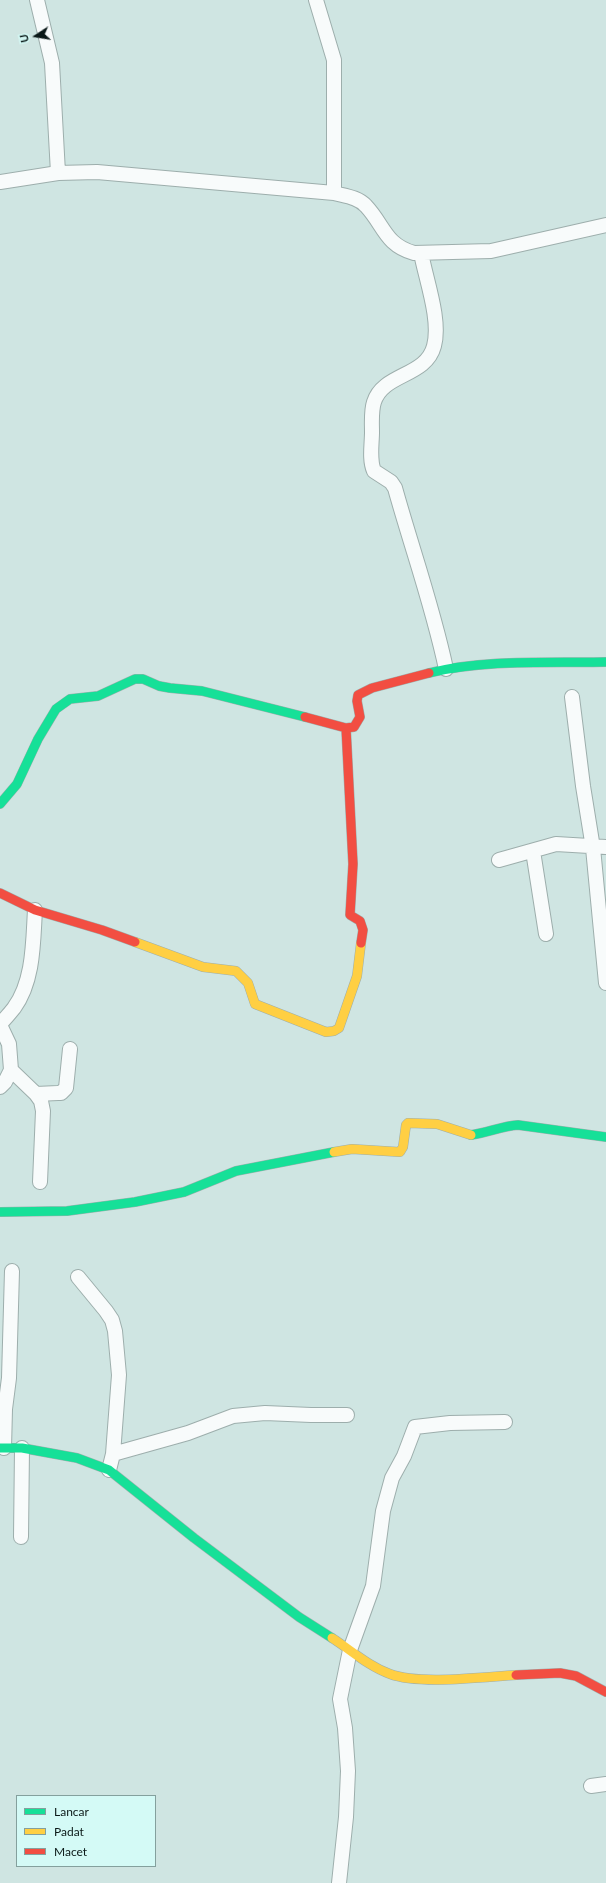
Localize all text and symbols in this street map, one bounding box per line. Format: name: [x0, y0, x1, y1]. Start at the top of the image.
north arrow: [16, 16, 56, 56]
text: U: [17, 33, 31, 44]
legend: [16, 1795, 156, 1867]
text: Lancar: [54, 1804, 89, 1819]
text: Padat: [54, 1824, 84, 1839]
text: Macet: [54, 1844, 87, 1859]

